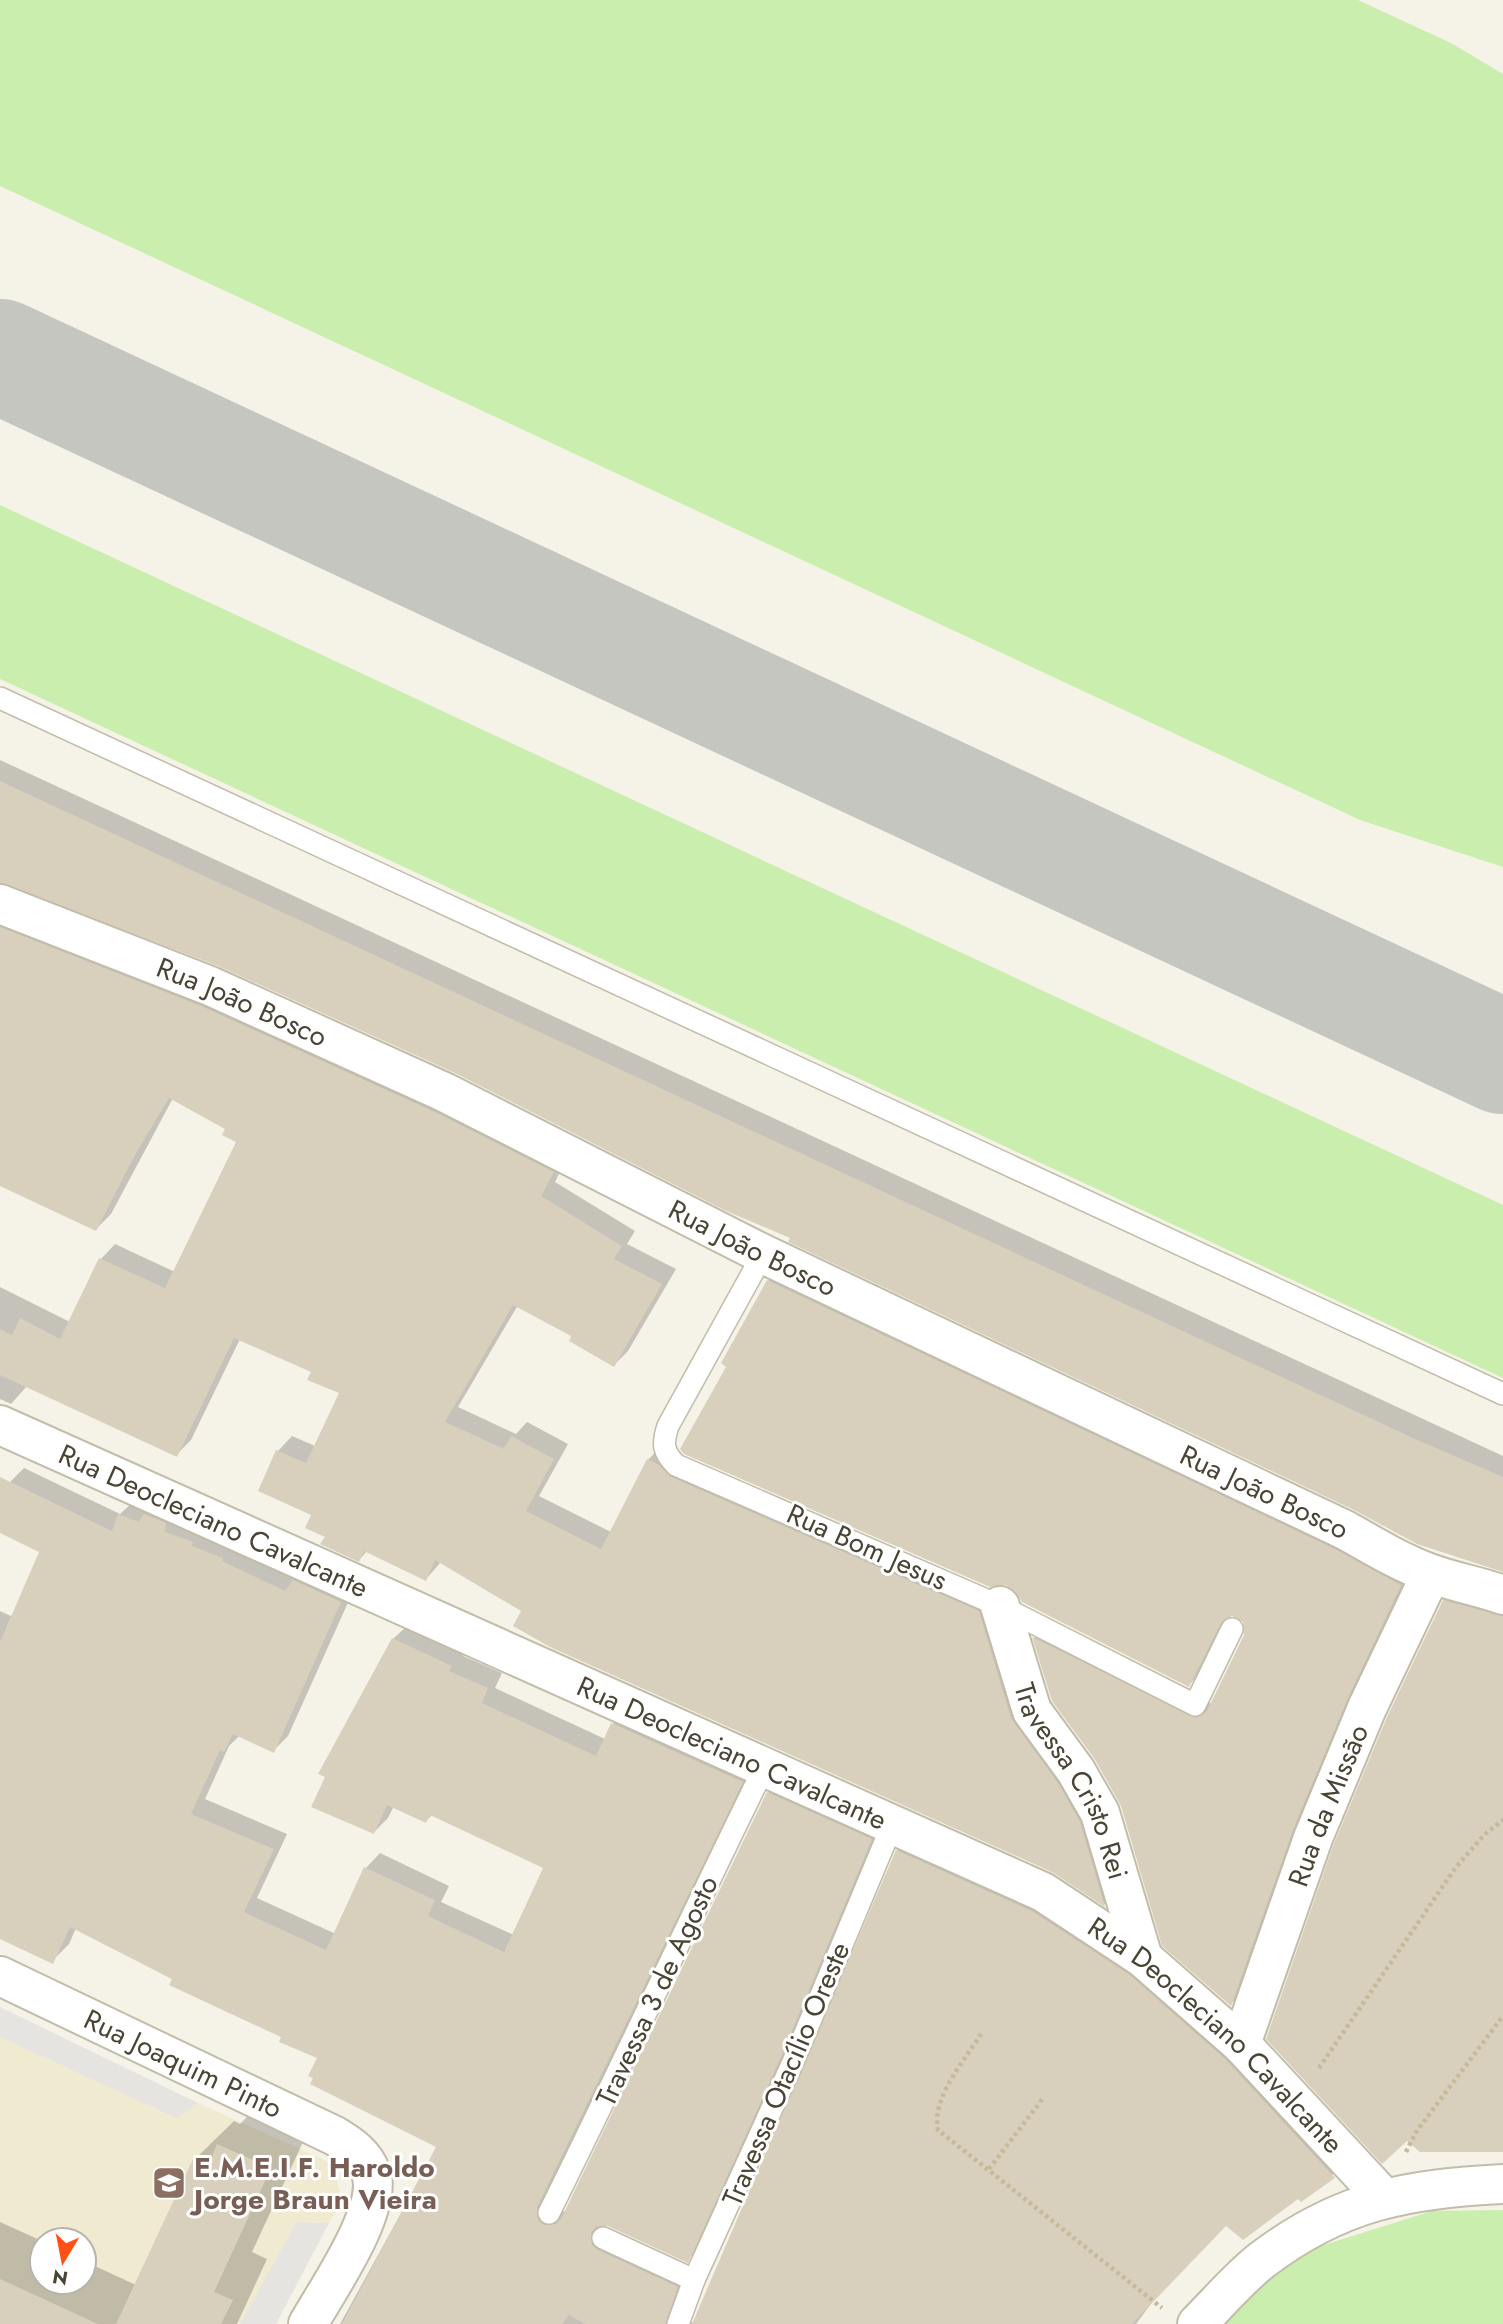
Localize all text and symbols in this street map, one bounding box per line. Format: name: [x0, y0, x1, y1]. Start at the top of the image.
street label: Rua João Bosco: [151, 947, 334, 1057]
street label: Rua João Bosco: [662, 1189, 843, 1306]
street label: Rua Deocleciano Cavalcante: [52, 1433, 375, 1608]
street label: Rua João Bosco: [1173, 1434, 1356, 1549]
street label: Rua Bom Jesus: [780, 1493, 954, 1601]
street label: Rua Deocleciano Cavalcante: [571, 1666, 893, 1840]
street label: Travessa Cristo Rei: [1004, 1678, 1139, 1884]
street label: Rua da Missão: [1277, 1718, 1379, 1892]
street label: Travessa 3 de Agosto: [586, 1869, 728, 2113]
street label: Rua Deocleciano Cavalcante: [1080, 1907, 1353, 2163]
street label: Travessa Otacílio Oreste: [712, 1936, 860, 2212]
street label: Rua Joaquim Pinto: [77, 1999, 289, 2128]
place label: E.M.E.I.F. Haroldo Jorge Braun Vieira: [189, 2147, 437, 2220]
school or university icon: E.M.E.I.F. Haroldo Jorge Braun Vieira: [150, 2164, 188, 2202]
north arrow: [28, 2226, 98, 2296]
text: N: [50, 2263, 70, 2292]

